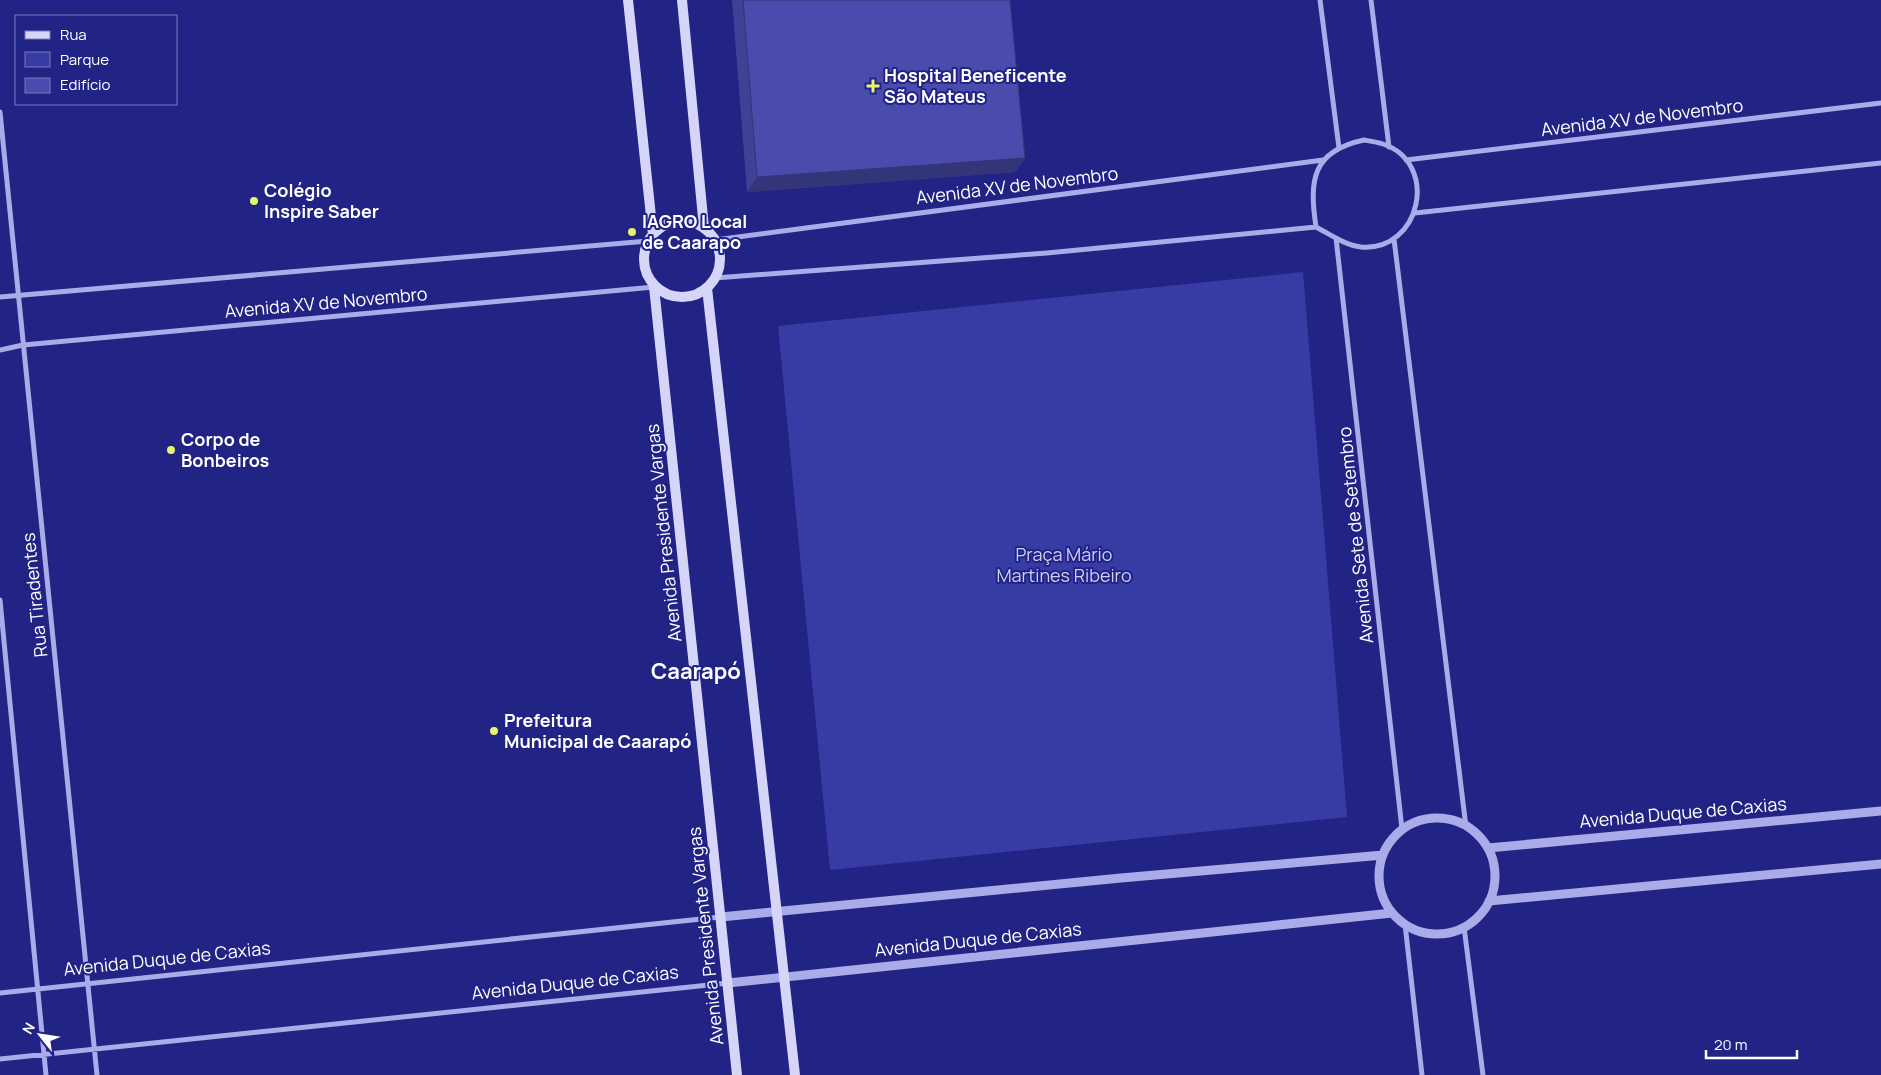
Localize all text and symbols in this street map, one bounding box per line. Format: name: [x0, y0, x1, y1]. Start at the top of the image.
legend: [15, 15, 178, 105]
text: Rua: [60, 24, 87, 45]
text: Parque: [60, 49, 109, 70]
place label: Hospital Beneficente São Mateus: [884, 63, 1067, 108]
text: Edifício: [60, 74, 111, 95]
marker: Hospital Beneficente São Mateus: [866, 79, 880, 93]
street label: Avenida XV de Novembro: [1539, 93, 1744, 141]
street label: Avenida XV de Novembro: [914, 161, 1119, 209]
place label: Colégio Inspire Saber: [264, 178, 379, 223]
marker: Colégio Inspire Saber: [248, 195, 260, 207]
place label: IAGRO Local de Caarapo: [642, 209, 747, 254]
marker: IAGRO Local de Caarapo: [626, 226, 638, 238]
street label: Avenida XV de Novembro: [223, 281, 428, 323]
street label: Avenida Presidente Vargas: [640, 423, 686, 643]
street label: Avenida Sete de Setembro: [1332, 426, 1378, 645]
place label: Corpo de Bonbeiros: [181, 427, 270, 472]
marker: Corpo de Bonbeiros: [165, 444, 177, 456]
street label: Rua Tiradentes: [16, 532, 52, 659]
park label: Praça Mário Martines Ribeiro: [996, 542, 1132, 587]
district label: Caarapó: [651, 656, 741, 686]
place label: Prefeitura Municipal de Caarapó: [504, 708, 691, 753]
marker: Prefeitura Municipal de Caarapó: [488, 725, 500, 737]
street label: Avenida Duque de Caxias: [1578, 791, 1788, 833]
street label: Avenida Presidente Vargas: [682, 826, 728, 1046]
street label: Avenida Duque de Caxias: [873, 916, 1083, 962]
street label: Avenida Duque de Caxias: [62, 935, 272, 981]
street label: Avenida Duque de Caxias: [470, 959, 680, 1005]
north arrow: [15, 1010, 65, 1060]
text: N: [18, 1019, 39, 1037]
scale bar: [1706, 1028, 1797, 1060]
text: 20 m: [1714, 1034, 1747, 1055]

